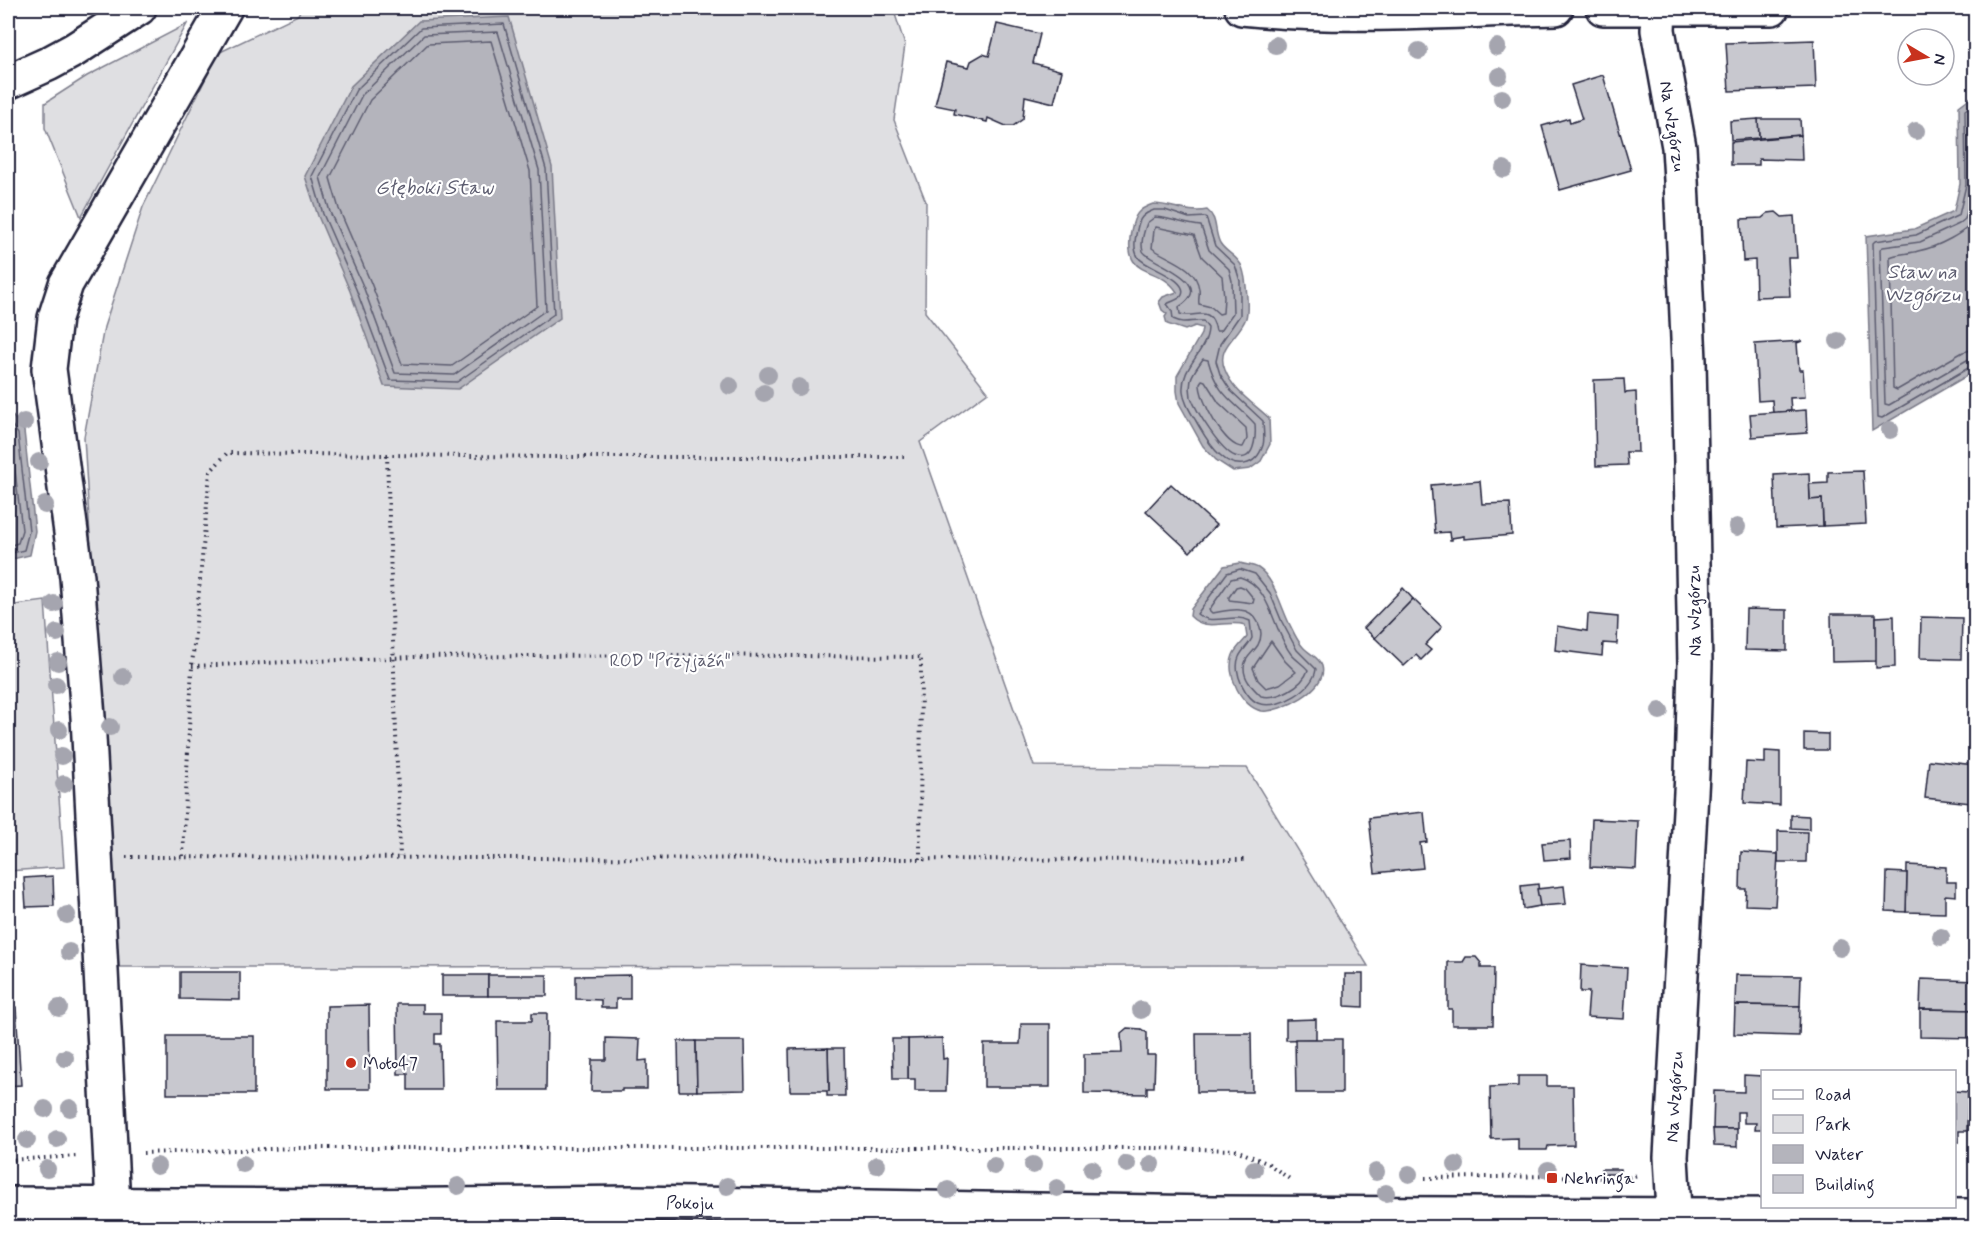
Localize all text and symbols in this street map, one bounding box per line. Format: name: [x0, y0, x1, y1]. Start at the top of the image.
north arrow: [1896, 27, 1956, 87]
text: N: [1928, 52, 1951, 66]
street label: Na Wzgórzu: [1653, 79, 1691, 173]
water label: Głęboki Staw: [375, 175, 495, 202]
water label: Staw na Wzgórzu: [1884, 259, 1961, 311]
street label: Na Wzgórzu: [1682, 565, 1708, 657]
park label: ROD "Przyjaźń": [609, 649, 731, 673]
street label: Na Wzgórzu: [1661, 1051, 1689, 1143]
place label: Moto47: [363, 1052, 418, 1076]
marker: Moto47: [344, 1056, 358, 1070]
legend: [1761, 1070, 1956, 1208]
text: Road: [1815, 1083, 1851, 1107]
text: Park: [1815, 1113, 1851, 1137]
text: Water: [1815, 1143, 1864, 1167]
place label: Nehringa: [1564, 1167, 1635, 1193]
marker: Nehringa: [1545, 1171, 1559, 1185]
text: Building: [1815, 1173, 1875, 1199]
street label: Pokoju: [666, 1192, 714, 1216]

